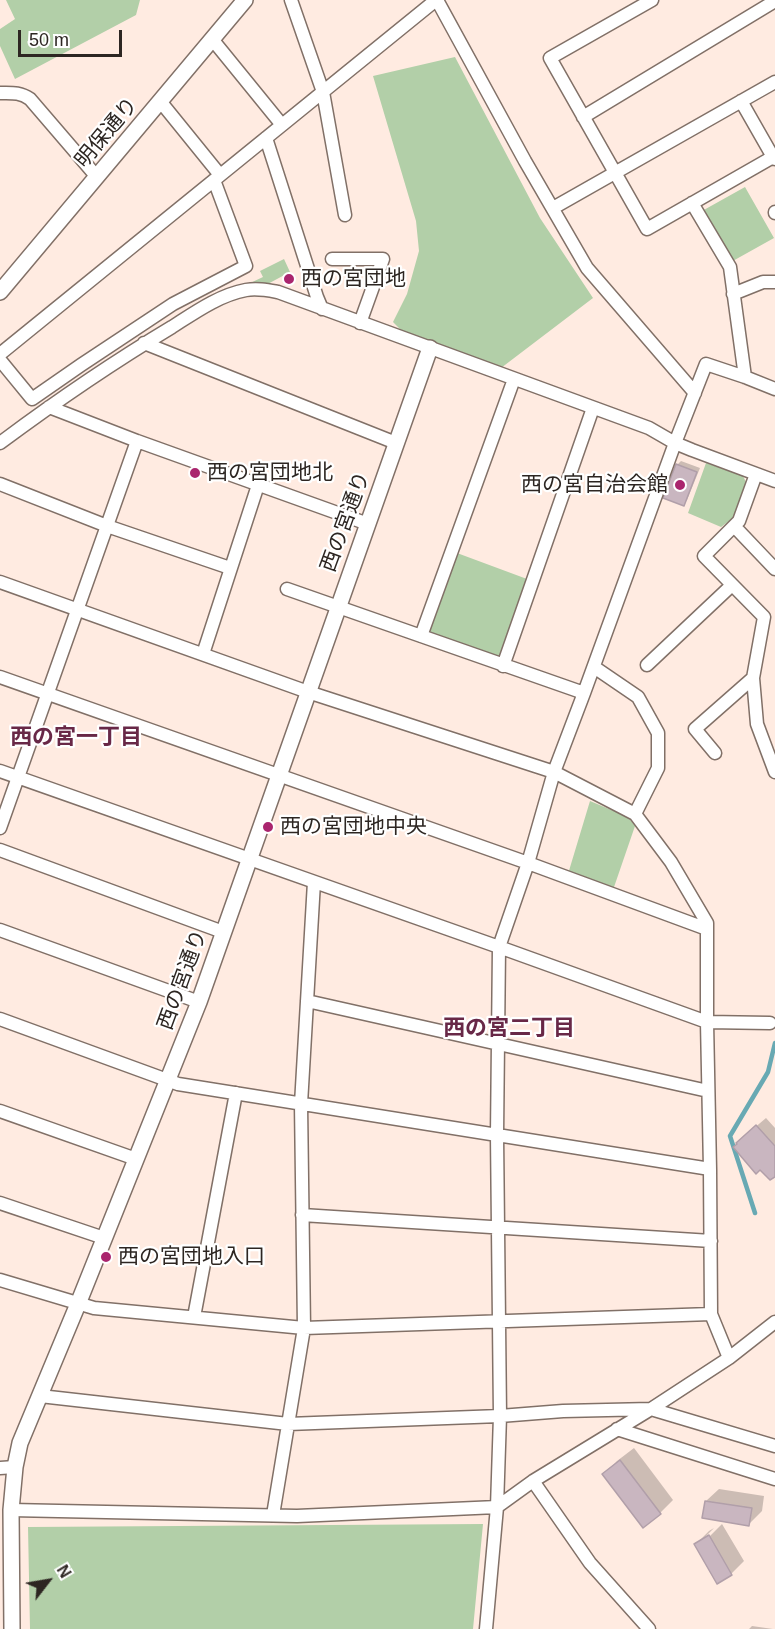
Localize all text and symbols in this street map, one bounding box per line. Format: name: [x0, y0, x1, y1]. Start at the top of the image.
scale bar: [21, 18, 124, 56]
text: 50 m: [29, 30, 69, 50]
street label: 明保通り: [70, 93, 144, 173]
place label: 西の宮団地: [301, 266, 406, 292]
marker: 西の宮団地: [282, 272, 296, 286]
place label: 西の宮団地北: [207, 460, 333, 486]
marker: 西の宮団地北: [188, 466, 202, 480]
street label: 西の宮通り: [316, 468, 376, 576]
place label: 西の宮自治会館: [521, 472, 668, 498]
marker: 西の宮自治会館: [673, 478, 687, 492]
district label: 西の宮一丁目: [10, 725, 142, 751]
place label: 西の宮団地中央: [280, 814, 427, 840]
marker: 西の宮団地中央: [261, 820, 275, 834]
street label: 西の宮通り: [153, 926, 213, 1034]
district label: 西の宮二丁目: [443, 1016, 575, 1042]
place label: 西の宮団地入口: [118, 1244, 265, 1270]
marker: 西の宮団地入口: [99, 1250, 113, 1264]
north arrow: [18, 1551, 78, 1611]
text: N: [54, 1562, 74, 1581]

